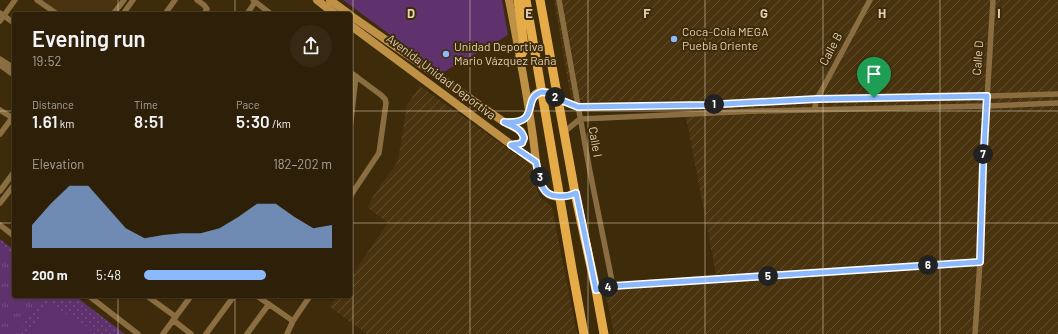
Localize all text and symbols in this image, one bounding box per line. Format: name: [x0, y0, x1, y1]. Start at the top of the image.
text: D: [407, 5, 415, 21]
text: E: [525, 5, 533, 21]
text: F: [643, 5, 651, 21]
text: G: [760, 5, 768, 21]
text: H: [878, 5, 886, 21]
text: I: [997, 5, 1001, 21]
place label: Coca-Cola MEGA Puebla Oriente: [682, 24, 769, 52]
text: Evening run: [32, 25, 146, 51]
button: share: [290, 25, 332, 67]
street label: Calle B: [816, 30, 845, 67]
street label: Avenida Unidad Deportiva: [384, 31, 499, 122]
marker: Coca-Cola MEGA Puebla Oriente: [669, 34, 679, 44]
place label: Unidad Deportiva Mario Vázquez Raña: [454, 39, 556, 67]
street label: Calle D: [969, 40, 985, 76]
marker: Unidad Deportiva Mario Vázquez Raña: [441, 49, 451, 59]
text: 19:52: [32, 53, 61, 69]
pin: [857, 57, 891, 98]
icon: arrive: [863, 63, 885, 85]
pin: 2: [545, 87, 565, 107]
text: 2: [552, 90, 558, 103]
pin: 1: [704, 94, 724, 114]
text: 1: [712, 97, 716, 110]
text: Distance: [32, 98, 74, 111]
text: Time: [134, 98, 158, 111]
text: Pace: [236, 98, 260, 111]
text: 1.61: [32, 111, 57, 131]
text: 8:51: [134, 111, 164, 131]
text: 5:30: [236, 111, 270, 131]
text: km: [57, 117, 74, 130]
text: /km: [270, 117, 291, 130]
street label: Calle I: [586, 125, 606, 158]
pin: 7: [973, 144, 993, 164]
text: 7: [980, 147, 986, 160]
text: Elevation: [32, 156, 84, 172]
text: 182–202 m: [273, 156, 332, 172]
pin: 3: [530, 167, 550, 187]
text: 3: [537, 170, 543, 183]
pin: 6: [918, 255, 938, 275]
text: 6: [925, 258, 931, 271]
pin: 5: [758, 266, 778, 286]
text: 200 m: [32, 267, 68, 283]
text: 5:48: [96, 267, 121, 283]
text: 5: [765, 269, 771, 282]
pin: 4: [598, 277, 618, 297]
text: 4: [605, 280, 611, 293]

